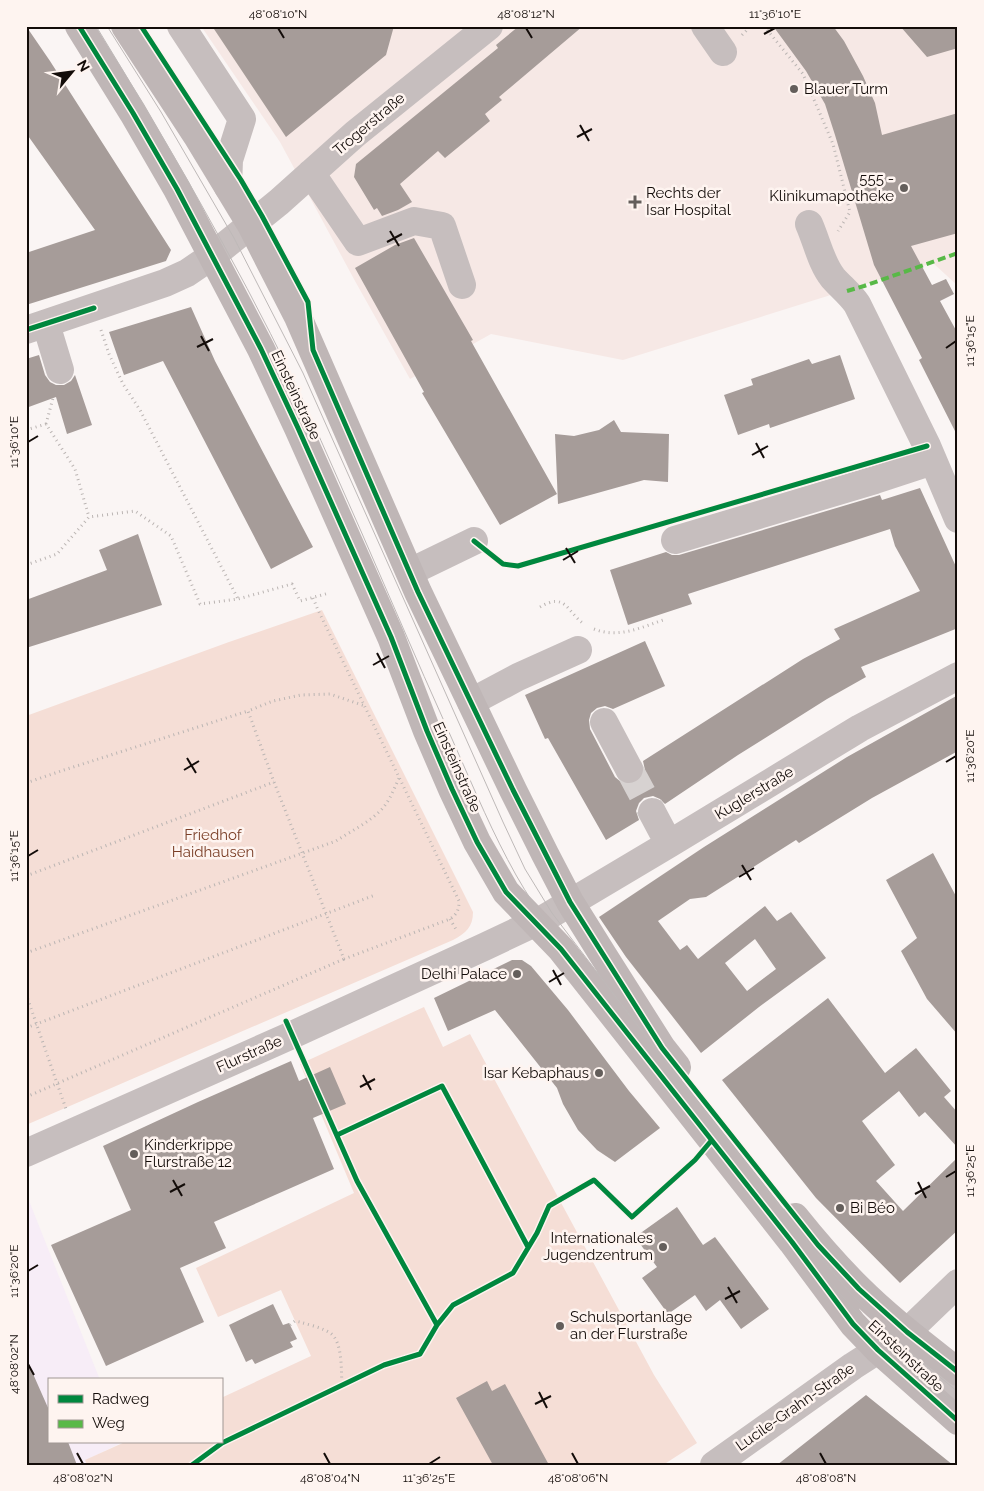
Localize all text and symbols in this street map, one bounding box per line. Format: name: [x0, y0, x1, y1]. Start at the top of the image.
text: 48°08'10"N: [249, 7, 307, 21]
text: 48°08'12"N: [497, 7, 555, 21]
text: 11°36'10"E: [749, 7, 801, 21]
north arrow: [48, 48, 98, 98]
text: N: [74, 57, 93, 74]
place label: Blauer Turm: [804, 80, 888, 98]
marker: Blauer Turm: [788, 83, 800, 95]
street label: Trogerstraße: [330, 89, 409, 159]
place label: 555 - Klinikumapotheke: [769, 170, 894, 205]
marker: 555 - Klinikumapotheke: [898, 182, 910, 194]
place label: Rechts der Isar Hospital: [646, 184, 732, 219]
marker: Rechts der Isar Hospital: [628, 195, 642, 209]
text: 11°36'15"E: [963, 315, 977, 367]
street label: Einsteinstraße: [267, 347, 325, 443]
text: 11°36'10"E: [7, 416, 21, 468]
street label: Einsteinstraße: [429, 719, 485, 815]
text: 11°36'20"E: [963, 729, 977, 783]
street label: Kuglerstraße: [711, 762, 797, 823]
park label: Friedhof Haidhausen: [172, 826, 254, 861]
text: 11°36'15"E: [7, 830, 21, 882]
place label: Delhi Palace: [421, 965, 507, 983]
marker: Delhi Palace: [511, 968, 523, 980]
street label: Flurstraße: [213, 1031, 285, 1076]
place label: Isar Kebaphaus: [483, 1064, 589, 1082]
marker: Isar Kebaphaus: [593, 1067, 605, 1079]
place label: Kinderkrippe Flurstraße 12: [144, 1136, 233, 1171]
text: 11°36'25"E: [963, 1145, 977, 1197]
marker: Kinderkrippe Flurstraße 12: [128, 1148, 140, 1160]
place label: Bi Béo: [850, 1199, 895, 1217]
marker: Bi Béo: [834, 1202, 846, 1214]
place label: Internationales Jugendzentrum: [543, 1229, 653, 1264]
marker: Internationales Jugendzentrum: [657, 1241, 669, 1253]
text: 11°36'20"E: [7, 1244, 21, 1298]
place label: Schulsportanlage an der Flurstraße: [570, 1308, 692, 1343]
street label: Einsteinstraße: [864, 1316, 948, 1396]
marker: Schulsportanlage an der Flurstraße: [554, 1320, 566, 1332]
text: 48°08'02"N: [7, 1334, 21, 1394]
street label: Lucile-Grahn-Straße: [732, 1359, 858, 1455]
legend: [48, 1378, 222, 1444]
text: Radweg: [92, 1390, 149, 1408]
text: Weg: [92, 1414, 125, 1432]
text: 48°08'02"N: [53, 1471, 113, 1485]
text: 48°08'04"N: [300, 1471, 360, 1485]
text: 11°36'25"E: [403, 1471, 455, 1485]
text: 48°08'06"N: [548, 1471, 608, 1485]
text: 48°08'08"N: [796, 1471, 856, 1485]

